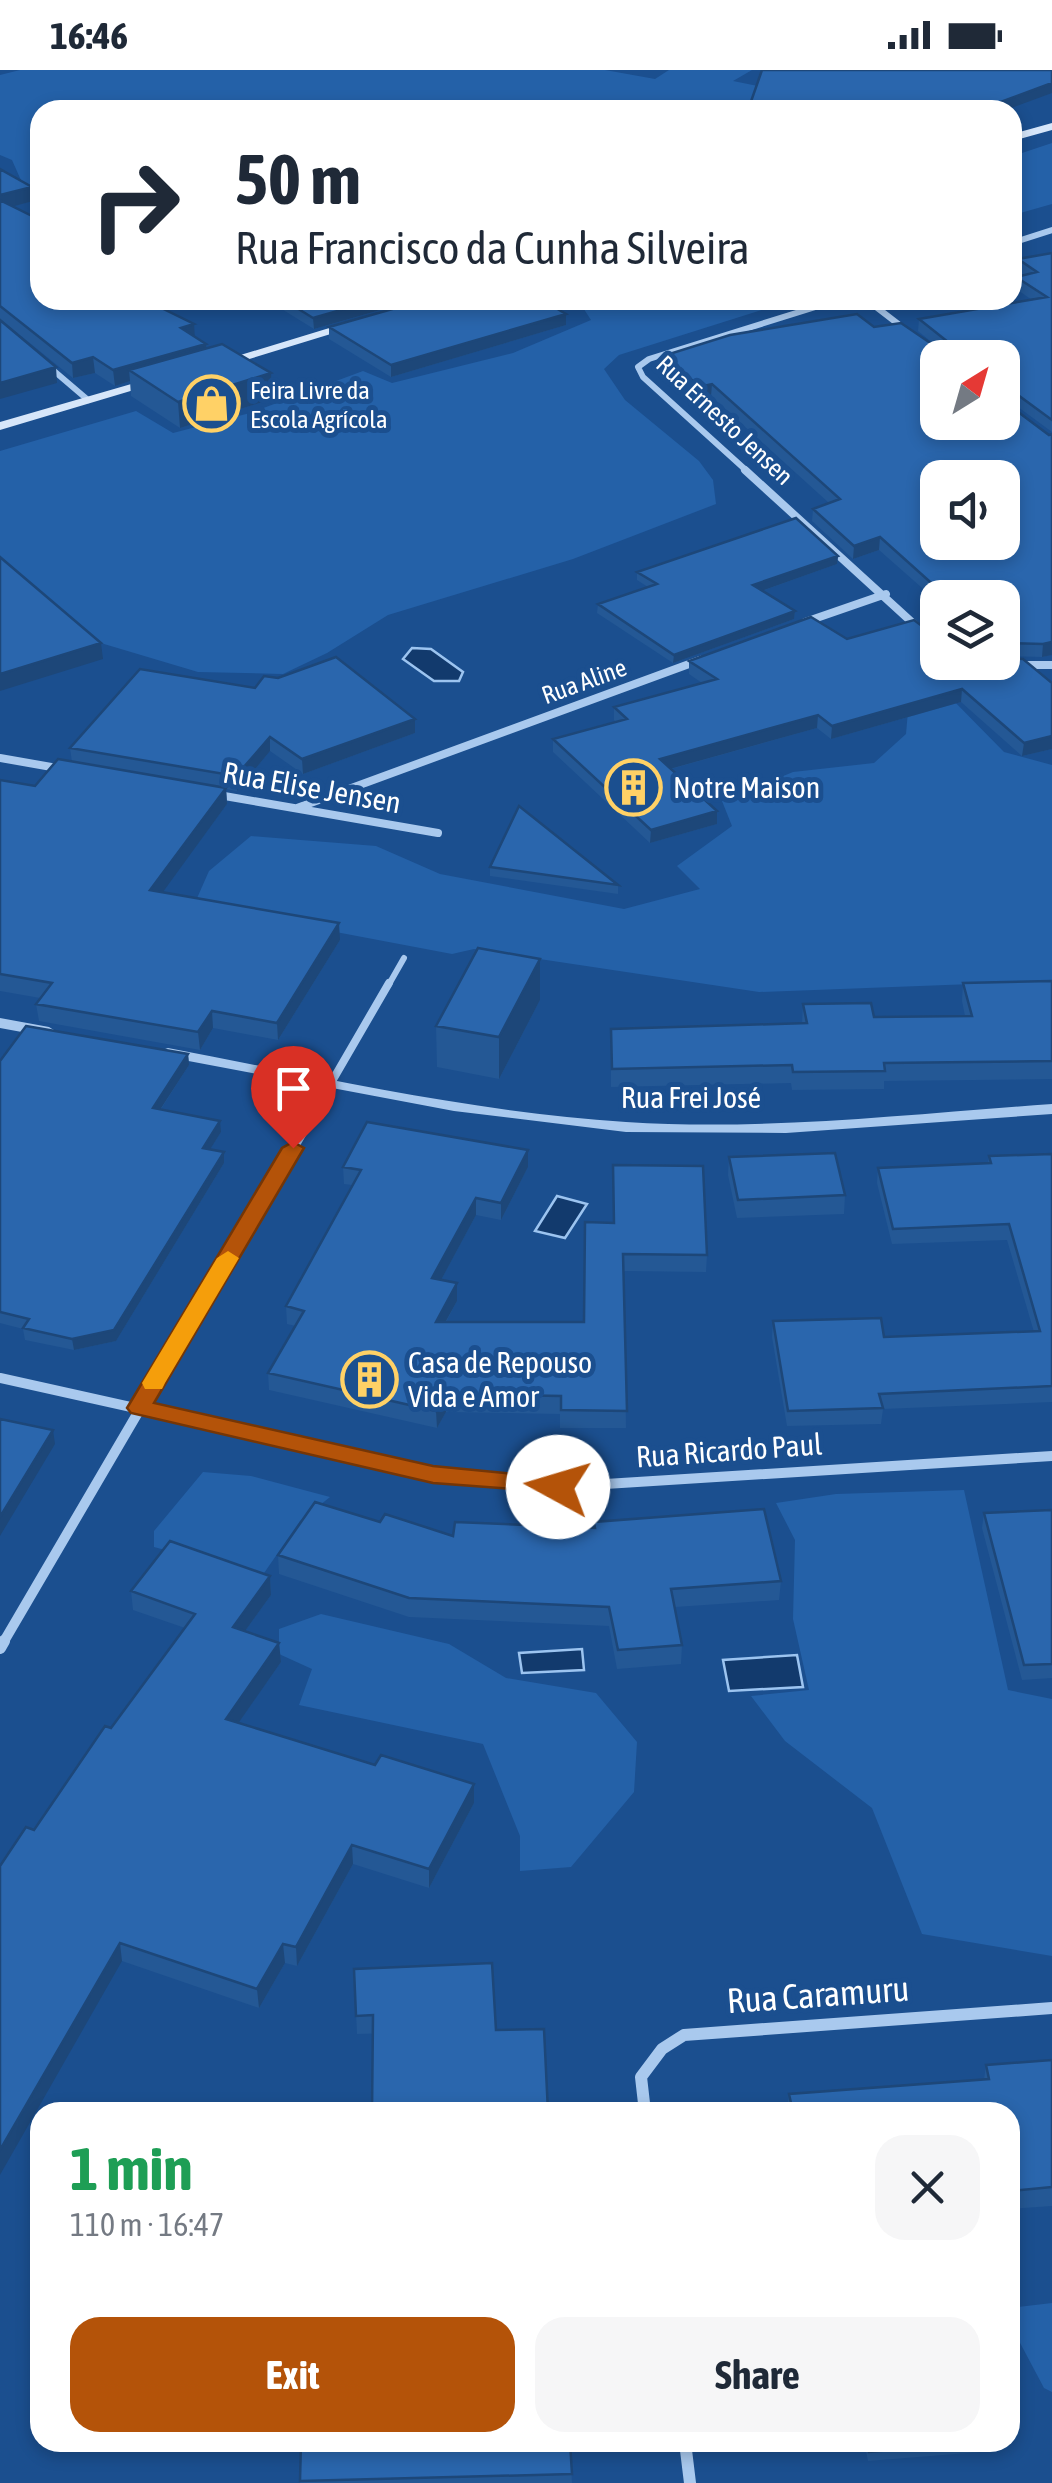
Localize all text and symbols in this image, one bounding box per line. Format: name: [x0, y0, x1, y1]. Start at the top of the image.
text: 16:46: [50, 14, 128, 57]
text: 50 m: [235, 139, 361, 219]
icon: right: [70, 140, 200, 270]
text: Rua Francisco da Cunha Silveira: [235, 222, 750, 274]
north arrow: [920, 340, 1020, 440]
map controls: [920, 340, 1020, 680]
street label: Rua Ernesto Jensen: [651, 350, 799, 490]
shop icon: Feira Livre da Escola Agrícola: [181, 374, 241, 434]
place label: Feira Livre da Escola Agrícola: [250, 376, 388, 433]
button: sound: [920, 460, 1020, 560]
button: layers: [920, 580, 1020, 680]
street label: Rua Aline: [538, 653, 630, 709]
street label: Rua Elise Jensen: [221, 755, 404, 819]
building icon: Notre Maison: [604, 758, 664, 818]
place label: Notre Maison: [673, 770, 820, 804]
pin: [251, 1046, 336, 1149]
icon: arrive: [266, 1061, 321, 1116]
street label: Rua Frei José: [621, 1080, 761, 1114]
place label: Casa de Repouso Vida e Amor: [408, 1345, 592, 1413]
building icon: Casa de Repouso Vida e Amor: [339, 1350, 399, 1410]
street label: Rua Ricardo Paul: [635, 1427, 823, 1473]
position arrow: [506, 1435, 610, 1539]
street label: Rua Caramuru: [725, 1968, 910, 2020]
text: 1 min: [70, 2134, 193, 2203]
button: close: [875, 2135, 980, 2240]
text: 110 m · 16:47: [70, 2206, 224, 2243]
button: Exit: [70, 2317, 515, 2432]
button: Share: [535, 2317, 980, 2432]

